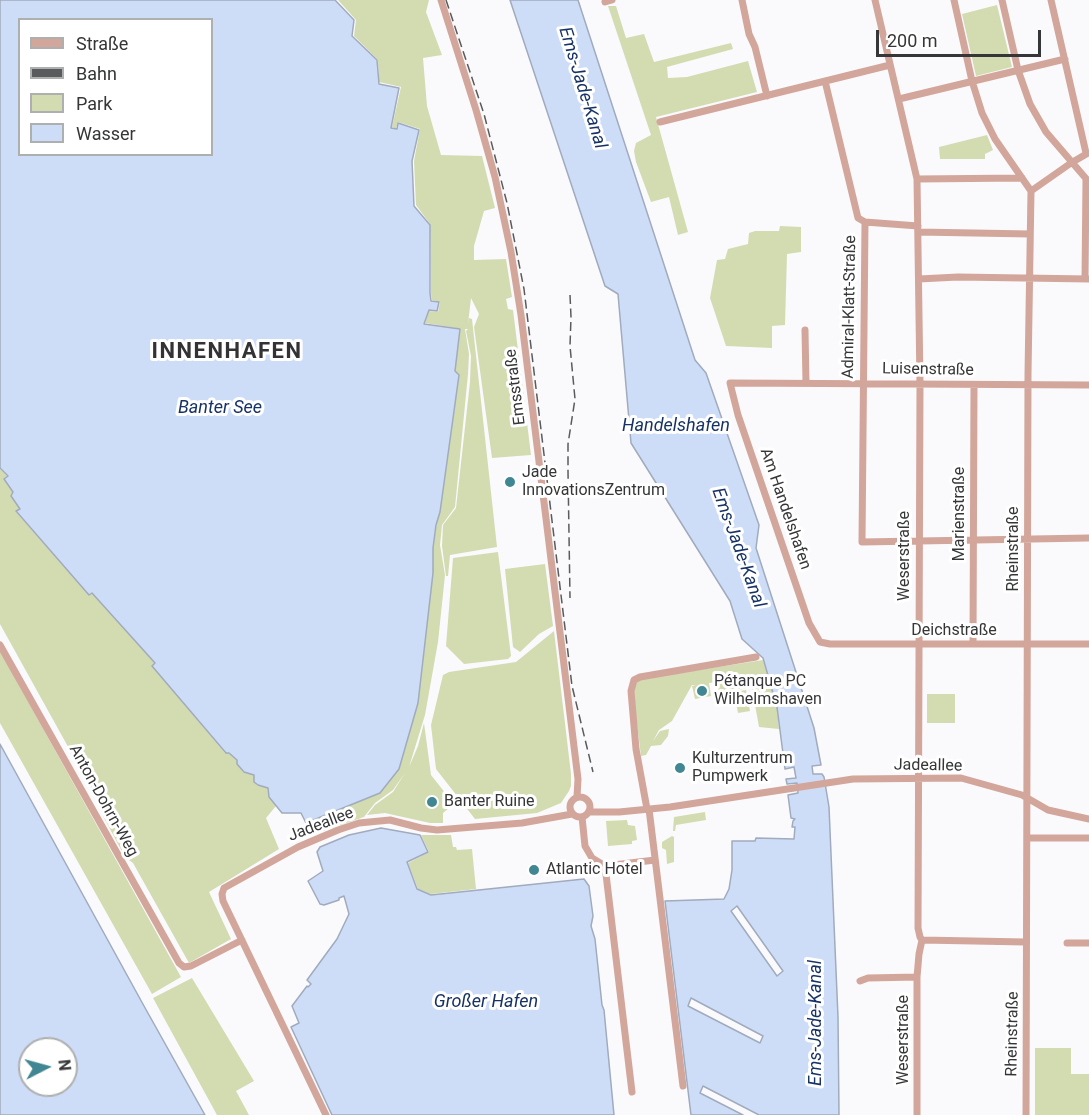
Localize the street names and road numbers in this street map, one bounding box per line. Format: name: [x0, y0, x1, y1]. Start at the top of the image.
street label: Admiral-Klatt-Straße: [839, 235, 861, 379]
street label: Emsstraße: [502, 348, 530, 426]
street label: Luisenstraße: [882, 360, 974, 380]
street label: Am Handelshafen: [755, 446, 815, 572]
street label: Marienstraße: [950, 467, 970, 561]
street label: Rheinstraße: [1004, 506, 1024, 592]
street label: Weserstraße: [895, 511, 915, 601]
street label: Deichstraße: [911, 621, 997, 641]
street label: Anton-Dohrn-Weg: [64, 742, 142, 860]
street label: Jadeallee: [894, 756, 962, 776]
street label: Jadeallee: [286, 804, 356, 846]
street label: Rheinstraße: [1003, 991, 1023, 1077]
street label: Weserstraße: [894, 995, 914, 1085]

